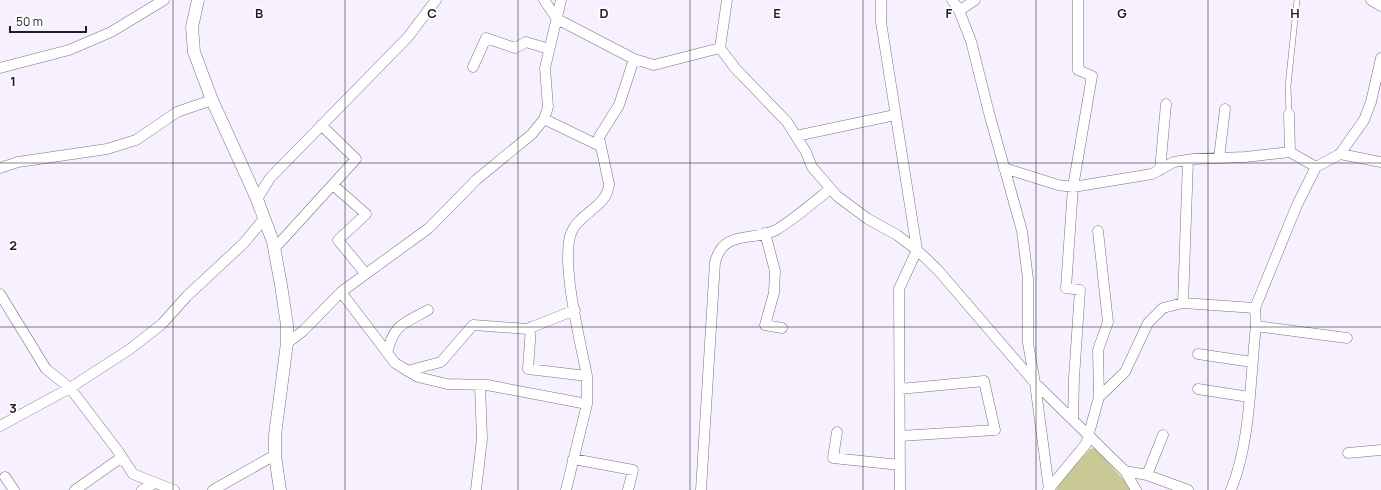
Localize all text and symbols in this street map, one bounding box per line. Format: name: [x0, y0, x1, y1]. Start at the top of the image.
text: B: [255, 4, 263, 22]
text: C: [427, 4, 437, 22]
text: D: [599, 4, 609, 22]
text: E: [773, 4, 781, 22]
text: F: [946, 4, 953, 22]
text: G: [1117, 4, 1127, 22]
text: H: [1290, 4, 1300, 22]
scale bar: [10, 8, 86, 34]
text: 50 m: [16, 13, 43, 30]
text: 1: [10, 72, 16, 90]
text: 2: [9, 236, 17, 254]
text: 3: [9, 399, 17, 417]

